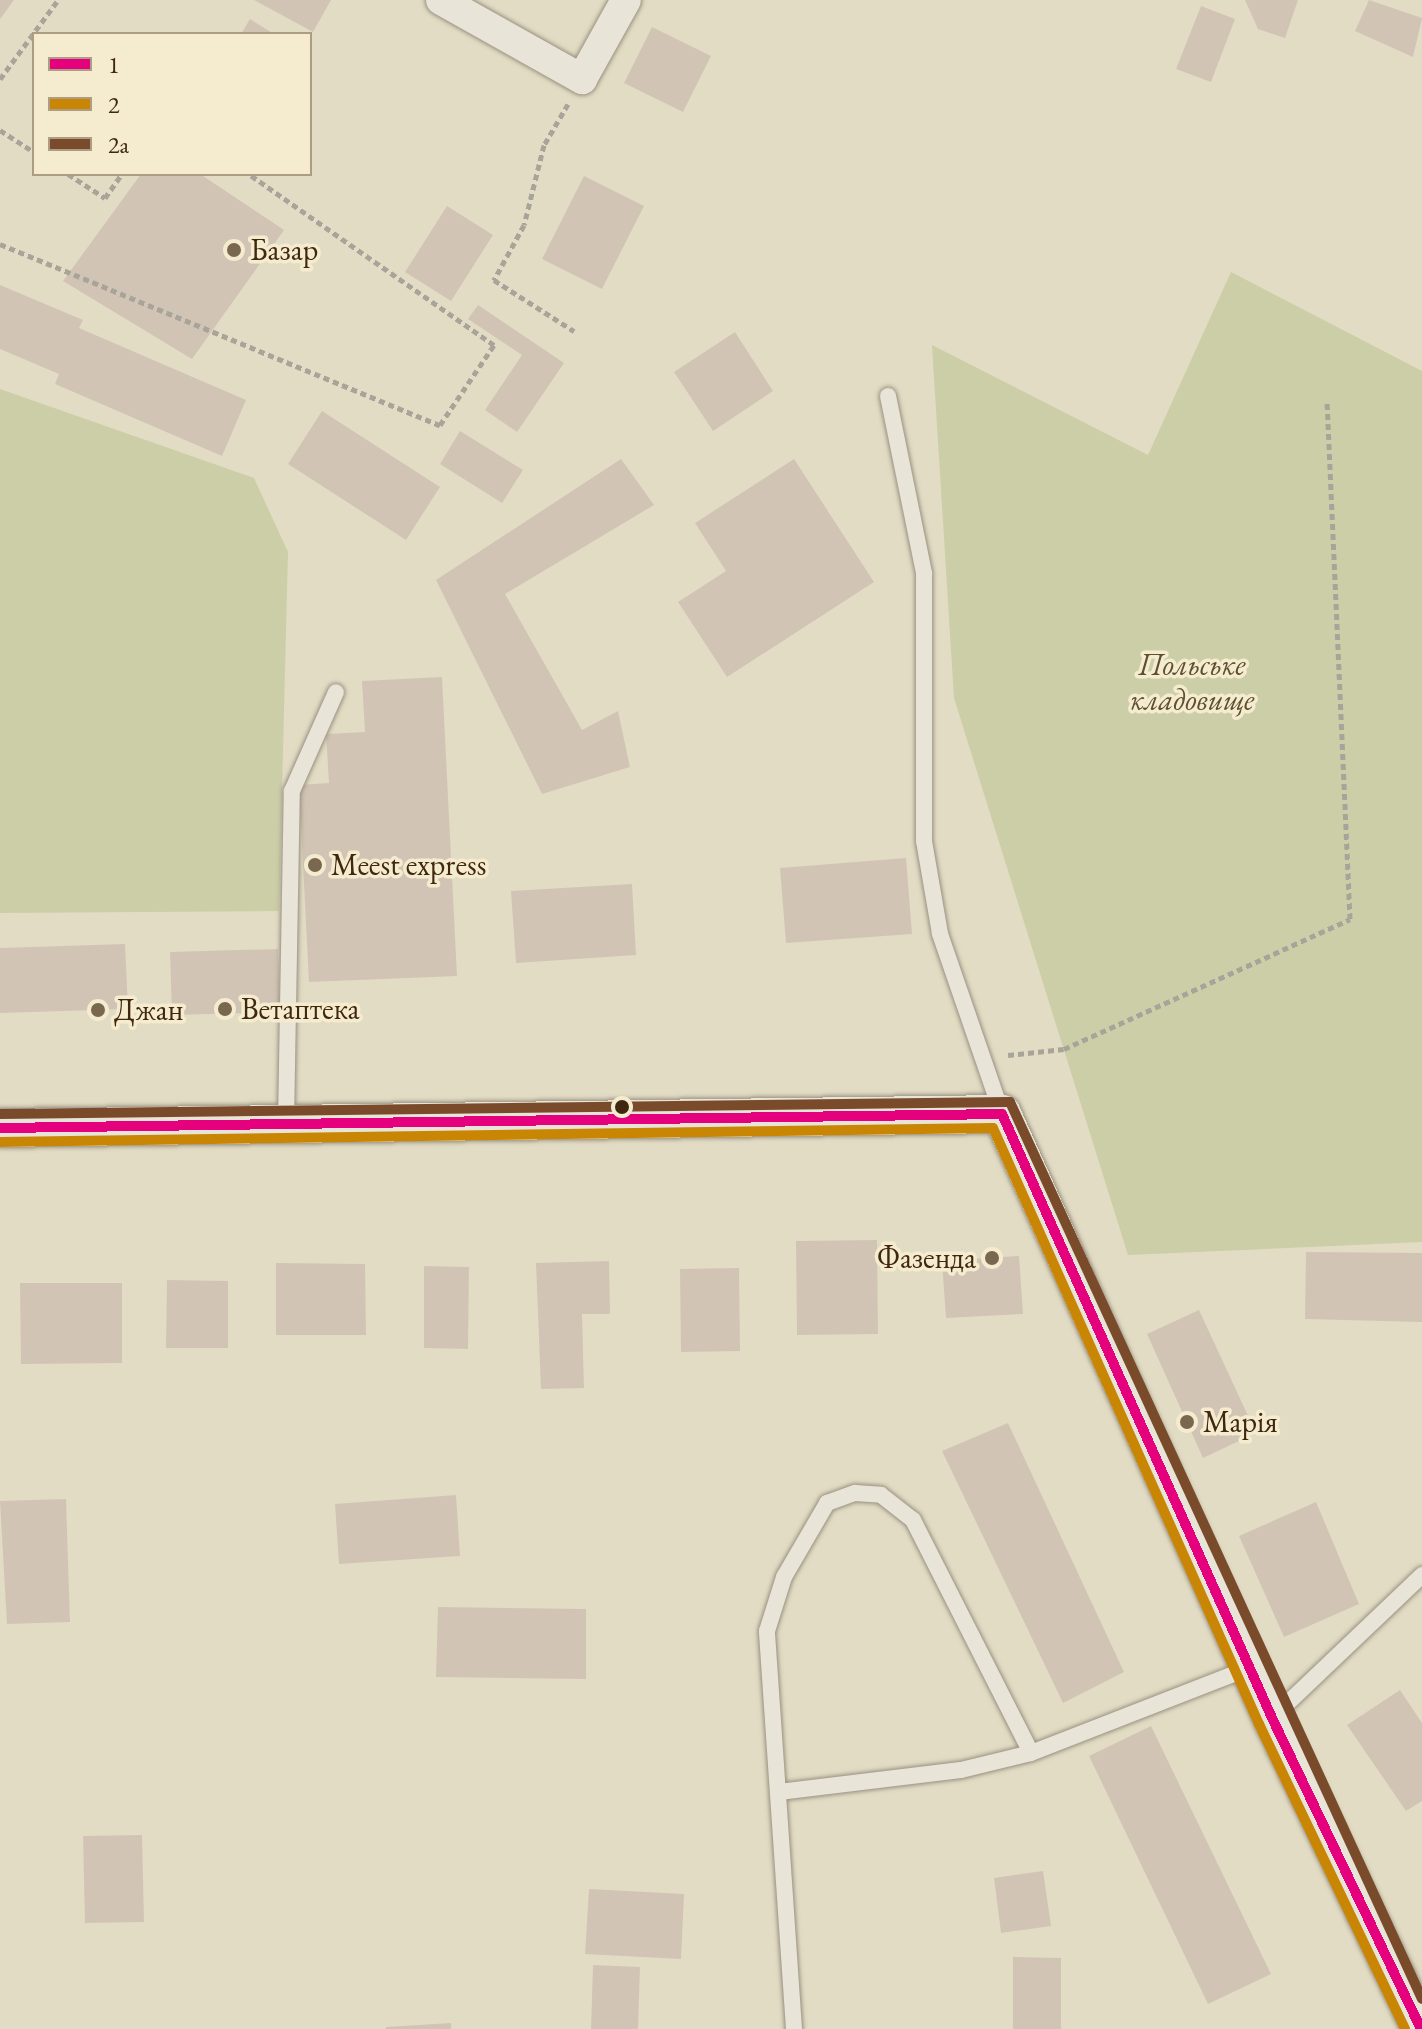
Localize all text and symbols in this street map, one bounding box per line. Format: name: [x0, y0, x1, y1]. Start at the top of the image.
legend: [32, 32, 312, 176]
text: 1: [108, 49, 120, 80]
text: 2: [108, 89, 120, 120]
text: 2а: [108, 129, 129, 160]
place label: Базар: [250, 232, 318, 268]
marker: Базар: [225, 241, 243, 259]
park label: Польське кладовище: [1130, 647, 1254, 718]
place label: Meest express: [331, 847, 486, 883]
marker: Meest express: [306, 856, 324, 874]
place label: Ветаптека: [241, 991, 360, 1027]
place label: Джан: [114, 992, 183, 1028]
marker: Ветаптека: [216, 1000, 234, 1018]
marker: Джан: [89, 1001, 107, 1019]
unlabelled marker: [614, 1099, 630, 1115]
place label: Фазенда: [877, 1240, 976, 1276]
marker: Фазенда: [983, 1249, 1001, 1267]
place label: Марія: [1203, 1404, 1278, 1440]
marker: Марія: [1178, 1413, 1196, 1431]

